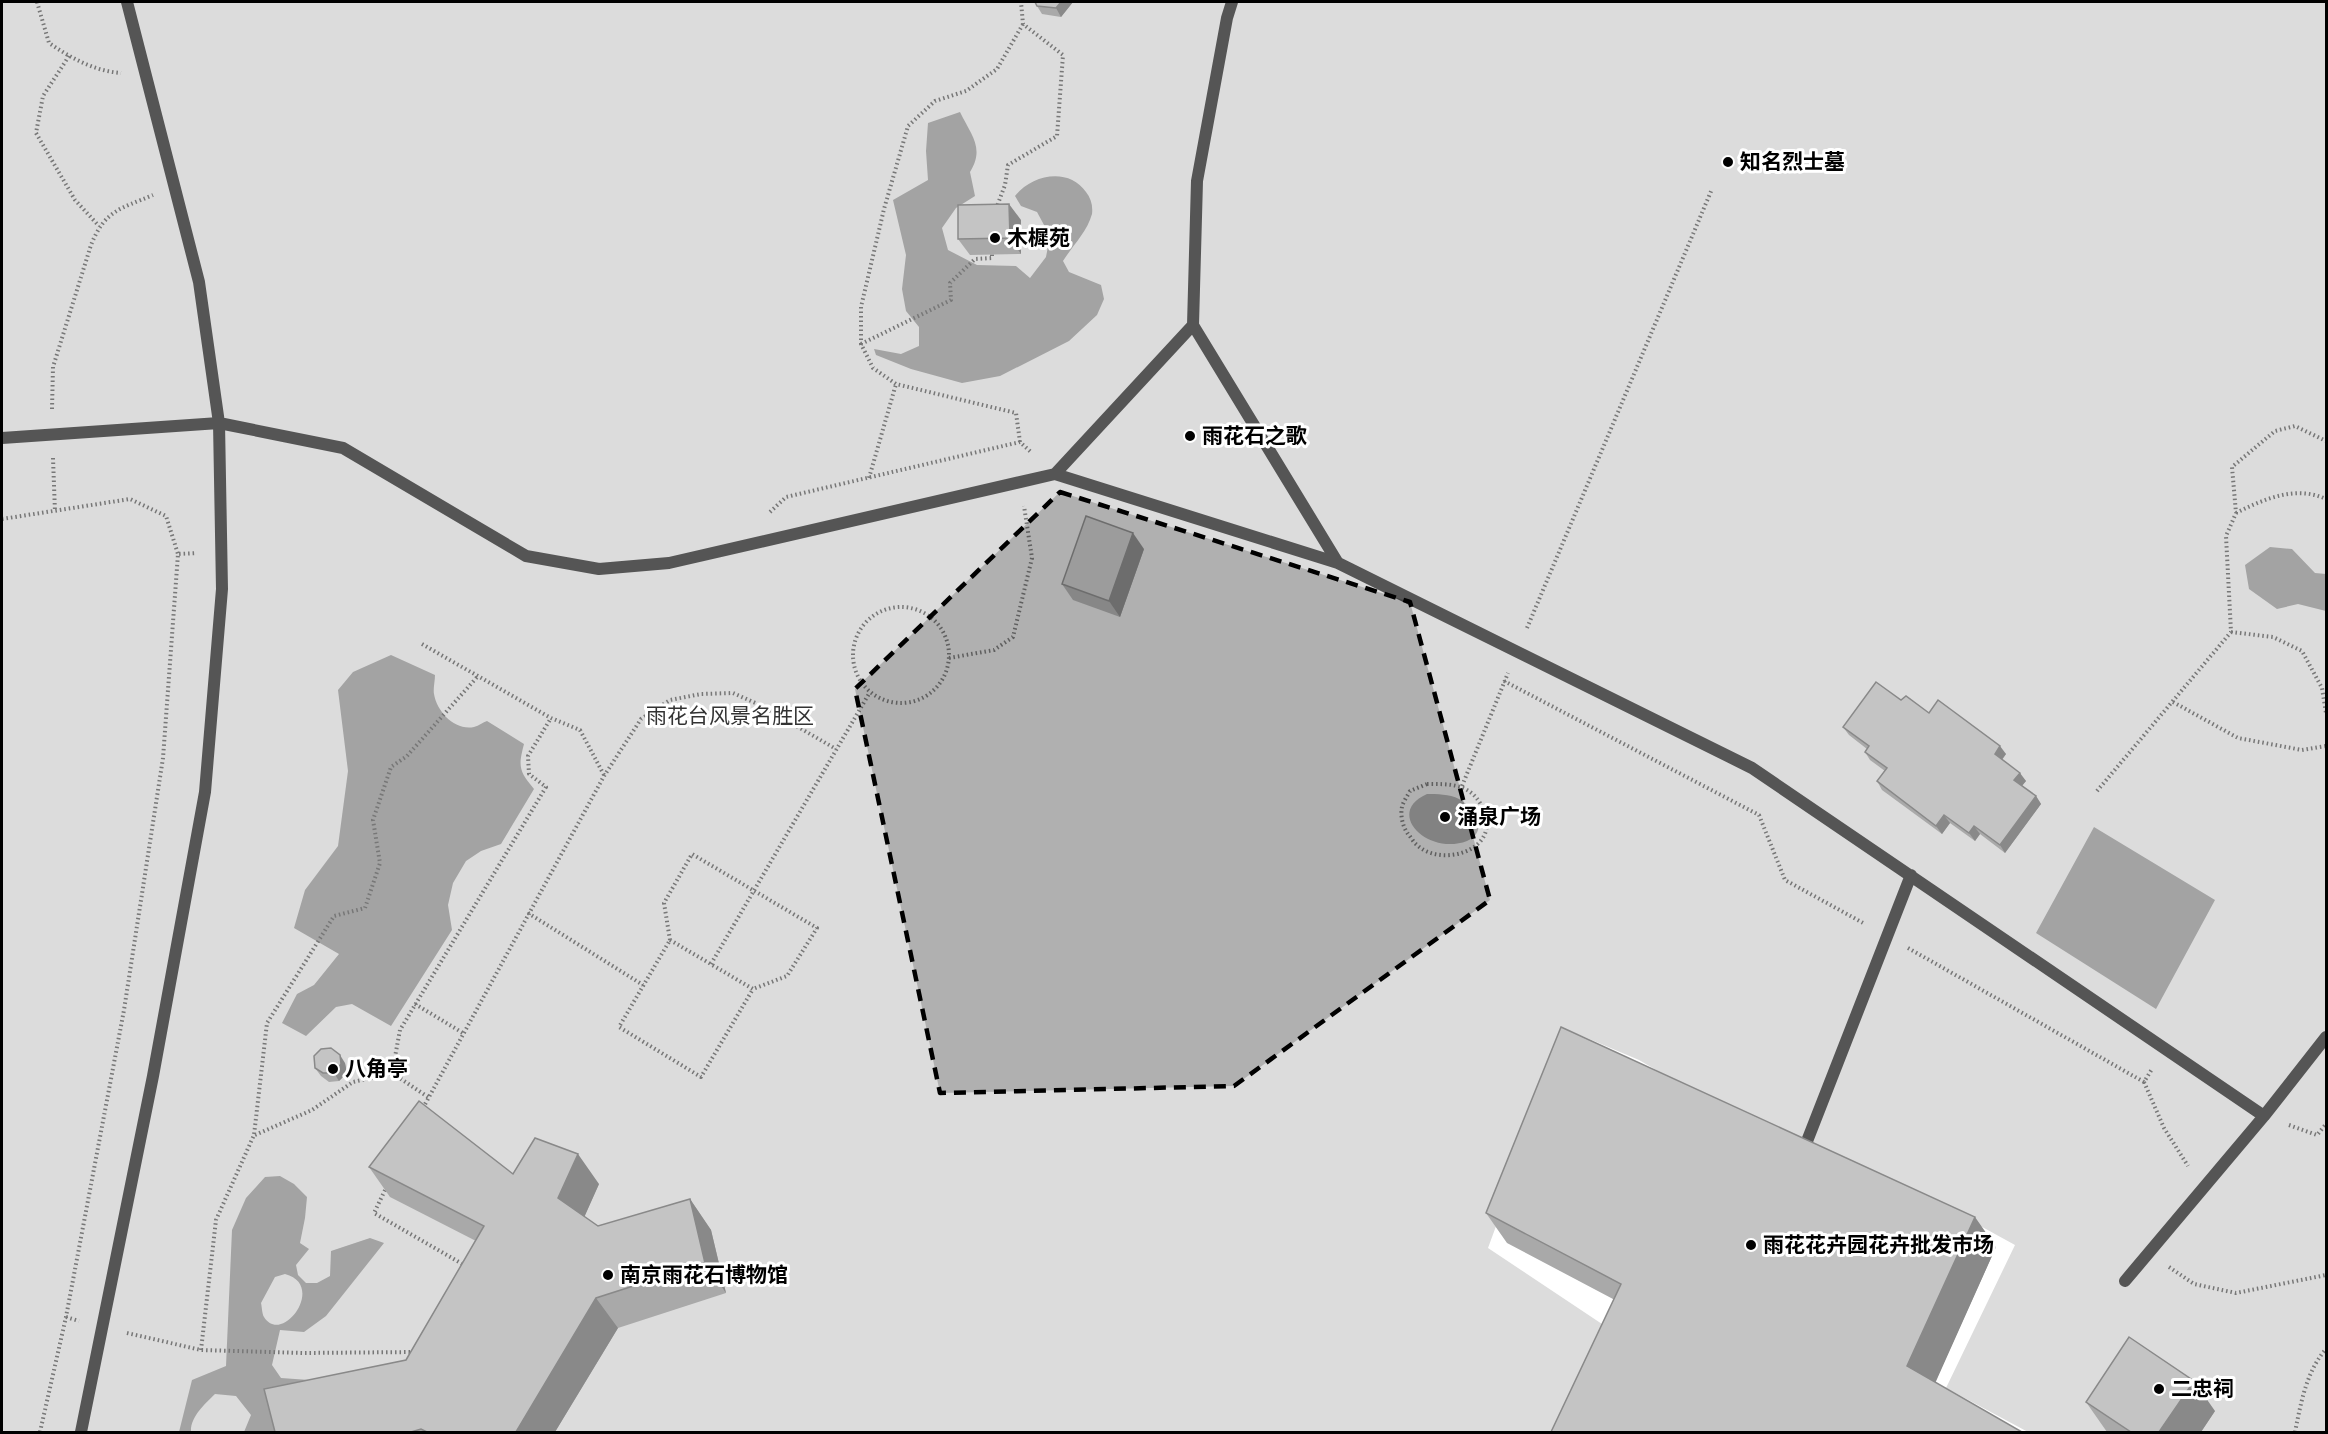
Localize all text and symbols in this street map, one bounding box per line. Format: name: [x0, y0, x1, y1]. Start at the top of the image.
place label: 知名烈士墓: [1740, 150, 1845, 173]
marker: 知名烈士墓: [1721, 155, 1735, 169]
place label: 木樨苑: [1007, 227, 1070, 249]
marker: 木樨苑: [988, 231, 1002, 245]
place label: 雨花石之歌: [1202, 424, 1307, 447]
marker: 雨花石之歌: [1183, 429, 1197, 443]
park label: 雨花台风景名胜区: [646, 705, 814, 727]
place label: 涌泉广场: [1457, 805, 1541, 828]
marker: 涌泉广场: [1438, 810, 1452, 824]
place label: 八角亭: [345, 1057, 408, 1080]
marker: 八角亭: [326, 1062, 340, 1076]
place label: 雨花花卉园花卉批发市场: [1763, 1234, 1994, 1256]
marker: 雨花花卉园花卉批发市场: [1744, 1238, 1758, 1252]
place label: 南京雨花石博物馆: [620, 1263, 788, 1286]
marker: 南京雨花石博物馆: [601, 1268, 615, 1282]
place label: 二忠祠: [2171, 1378, 2234, 1400]
marker: 二忠祠: [2152, 1382, 2166, 1396]

